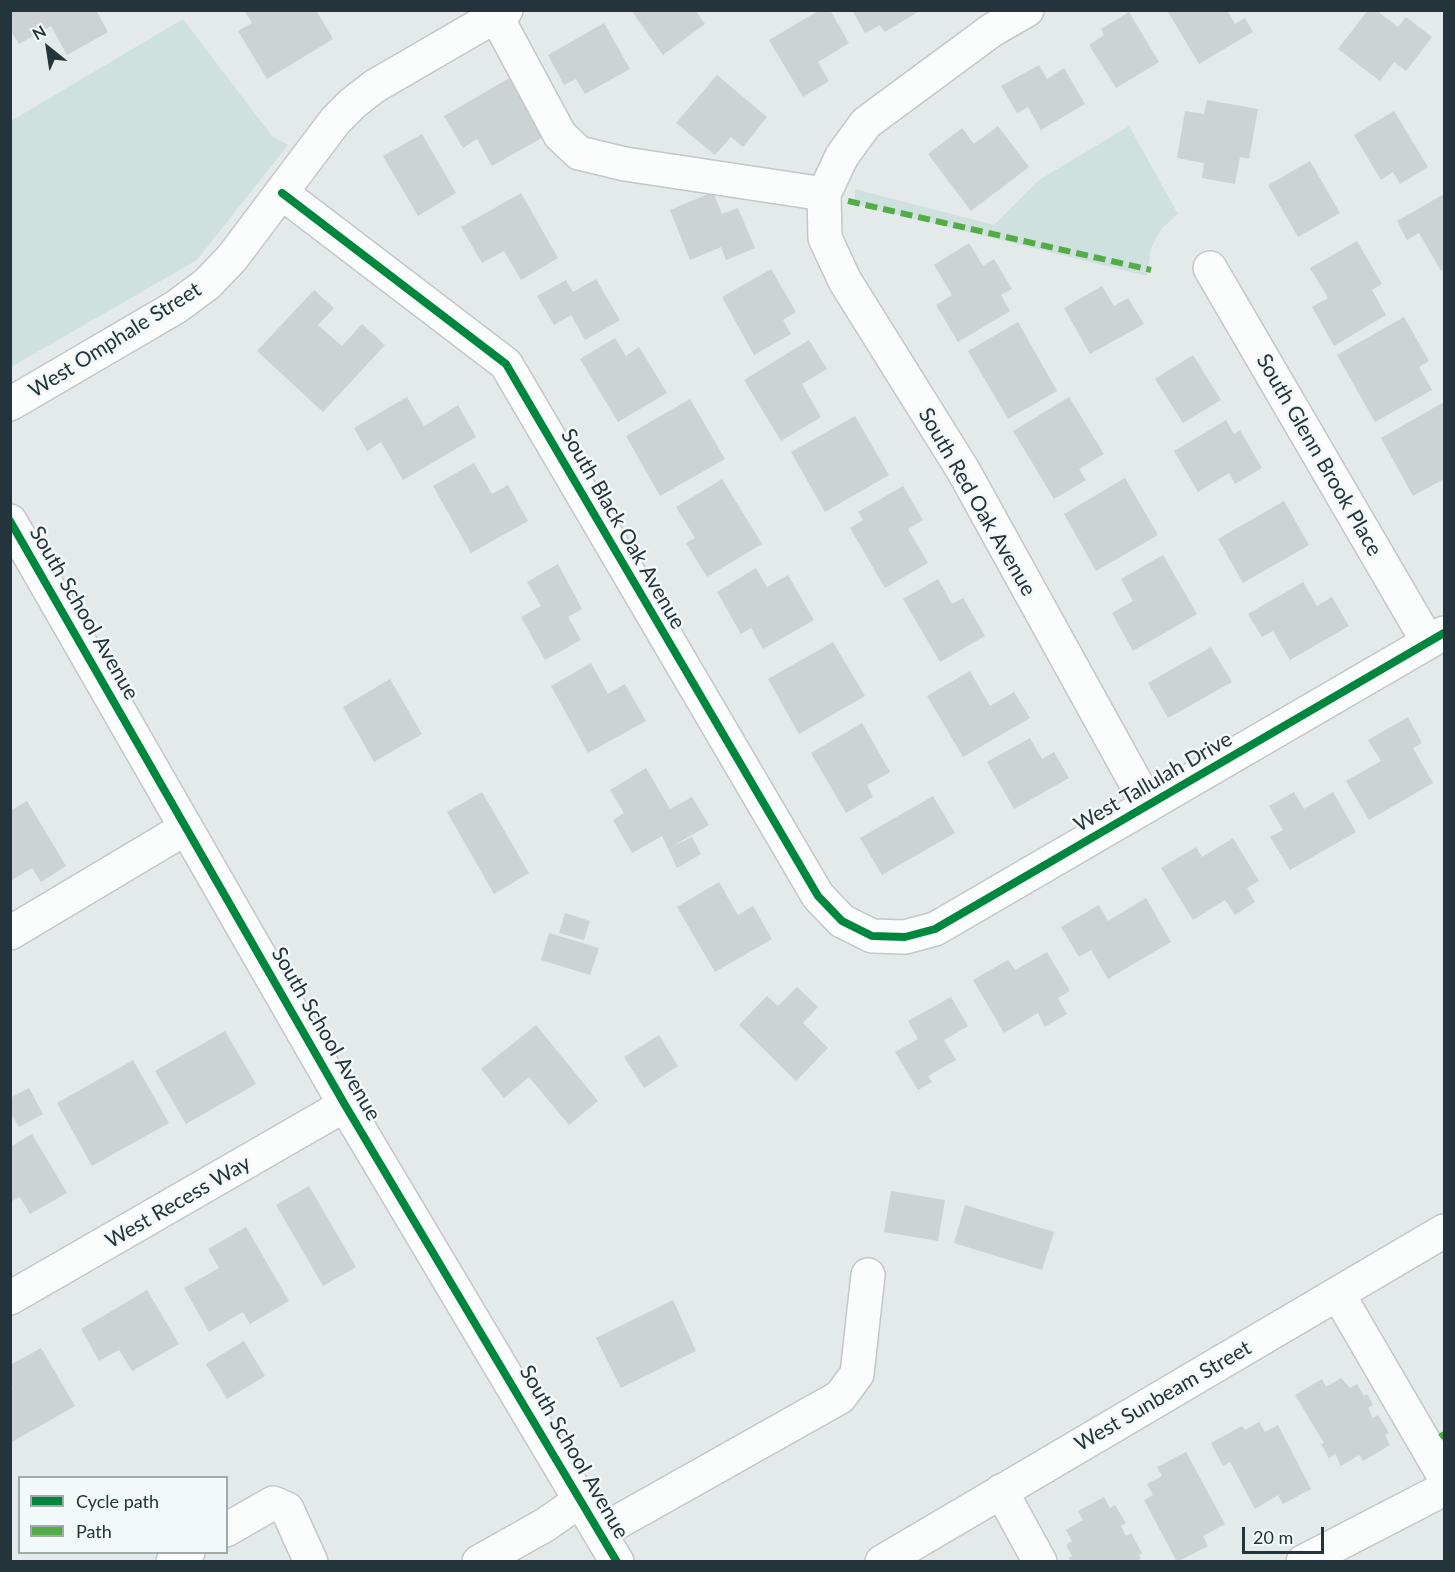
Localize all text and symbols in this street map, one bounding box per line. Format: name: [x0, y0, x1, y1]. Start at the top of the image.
north arrow: [18, 18, 78, 78]
text: N: [29, 21, 49, 43]
street label: West Omphale Street: [24, 277, 206, 403]
street label: South Glenn Brook Place: [1251, 350, 1387, 560]
street label: South Red Oak Avenue: [913, 404, 1041, 600]
street label: South Black Oak Avenue: [555, 424, 691, 634]
street label: South School Avenue: [24, 522, 144, 704]
street label: West Tallulah Drive: [1070, 727, 1236, 837]
street label: South School Avenue: [266, 943, 386, 1125]
street label: West Recess Way: [101, 1150, 255, 1254]
street label: West Sunbeam Street: [1070, 1335, 1256, 1457]
street label: South School Avenue: [514, 1361, 634, 1543]
legend: [18, 1476, 228, 1554]
text: Cycle path: [76, 1490, 159, 1512]
scale bar: [1245, 1515, 1328, 1553]
text: Path: [76, 1520, 112, 1542]
text: 20 m: [1253, 1526, 1293, 1548]

